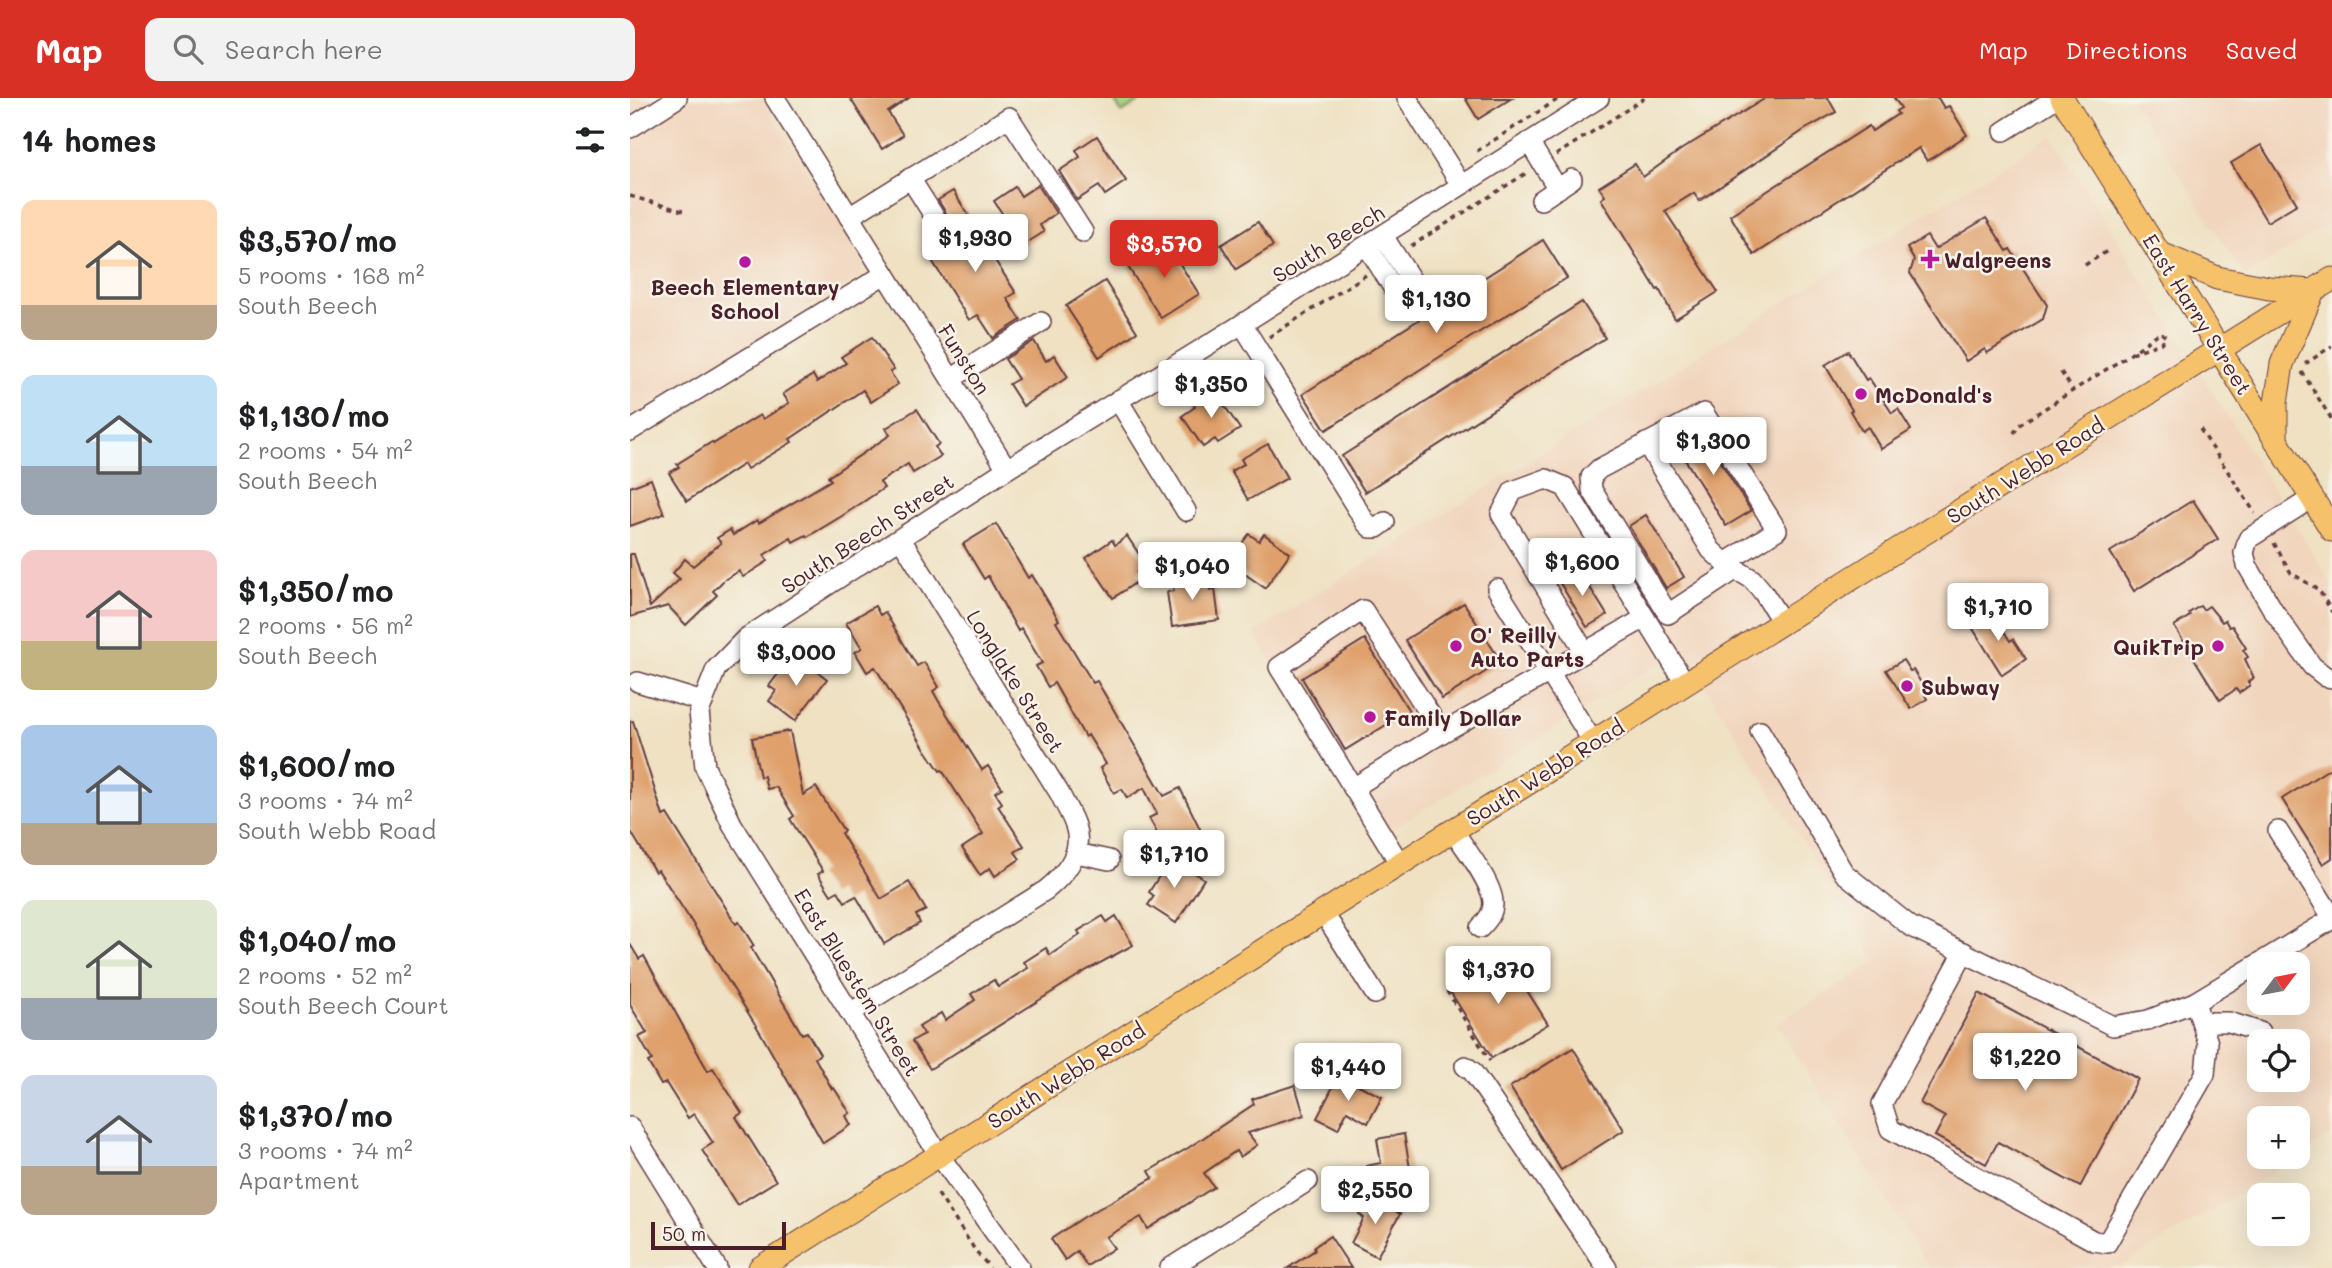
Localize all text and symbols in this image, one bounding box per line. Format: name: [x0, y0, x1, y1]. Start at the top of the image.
search box: [145, 18, 635, 81]
text: Map: [35, 28, 103, 71]
icon: search: [169, 30, 207, 68]
text: Search here: [225, 32, 383, 66]
text: Map: [1979, 34, 2028, 65]
text: Directions: [2066, 34, 2188, 65]
text: Saved: [2226, 34, 2297, 65]
text: 14 homes: [21, 120, 157, 160]
icon: filters: [571, 121, 609, 159]
street label: South Beech: [1267, 198, 1389, 288]
pin: $1,930: [918, 214, 1032, 274]
text: $3,570/mo: [238, 220, 397, 260]
pin: $3,570: [1107, 220, 1221, 280]
text: $1,930: [938, 222, 1012, 252]
icon: home: [77, 228, 161, 312]
text: $3,570: [1126, 228, 1202, 258]
street label: East Harry Street: [2138, 228, 2258, 400]
place label: Walgreens: [1944, 246, 2052, 273]
marker: Walgreens: [1922, 251, 1938, 267]
marker: Beech Elementary School: [737, 254, 753, 270]
text: 5 rooms · 168 m²: [238, 260, 424, 290]
place label: Beech Elementary School: [651, 273, 839, 324]
pin: $1,130: [1379, 275, 1493, 335]
text: $1,130: [1401, 283, 1471, 313]
text: South Beech: [238, 290, 377, 320]
street label: Funston: [933, 319, 997, 399]
pin: $1,350: [1154, 360, 1268, 420]
text: $1,350: [1174, 368, 1248, 398]
place label: McDonald's: [1875, 381, 1992, 408]
marker: McDonald's: [1853, 386, 1869, 402]
text: $1,130/mo: [238, 395, 389, 435]
icon: home: [77, 403, 161, 487]
street label: South Webb Road: [1941, 411, 2109, 529]
pin: $1,300: [1656, 418, 1770, 477]
text: $1,300: [1676, 425, 1750, 455]
text: 2 rooms · 54 m²: [238, 435, 413, 465]
text: South Beech: [238, 465, 377, 495]
street label: South Beech Street: [776, 467, 958, 599]
pin: $1,600: [1525, 538, 1639, 598]
pin: $1,040: [1135, 542, 1249, 602]
text: $1,600: [1545, 546, 1619, 576]
text: $1,040: [1154, 550, 1230, 580]
text: $1,350/mo: [238, 570, 393, 610]
icon: home: [77, 578, 161, 662]
pin: $1,710: [1941, 584, 2055, 643]
text: $1,710: [1963, 591, 2033, 621]
street label: Longlake Street: [961, 605, 1071, 757]
text: 2 rooms · 56 m²: [238, 610, 413, 640]
place label: O' Reilly Auto Parts: [1470, 621, 1584, 672]
pin: $3,000: [739, 628, 853, 688]
place label: QuikTrip: [2113, 633, 2204, 660]
text: $3,000: [756, 636, 836, 666]
marker: O' Reilly Auto Parts: [1448, 638, 1464, 654]
marker: QuikTrip: [2210, 638, 2226, 654]
text: South Beech: [238, 640, 377, 670]
place label: Subway: [1921, 673, 2000, 701]
marker: Subway: [1899, 678, 1915, 694]
place label: Family Dollar: [1384, 704, 1522, 732]
marker: Family Dollar: [1362, 709, 1378, 725]
street label: South Webb Road: [1461, 713, 1629, 831]
text: $1,600/mo: [238, 745, 395, 785]
icon: home: [77, 753, 161, 837]
text: 3 rooms · 74 m²: [238, 785, 413, 815]
text: South Webb Road: [238, 815, 436, 845]
pin: $1,710: [1117, 830, 1231, 890]
text: $1,710: [1139, 838, 1209, 868]
street label: East Bluestem Street: [789, 883, 927, 1081]
text: $1,040/mo: [238, 920, 396, 960]
icon: home: [77, 928, 161, 1012]
pin: $1,370: [1441, 946, 1555, 1006]
north arrow: [2247, 952, 2310, 1015]
map controls: [2247, 952, 2310, 1246]
text: $1,370: [1462, 954, 1534, 984]
text: 2 rooms · 52 m²: [238, 960, 412, 990]
text: South Beech Court: [238, 990, 449, 1020]
street label: South Webb Road: [982, 1016, 1150, 1134]
button: locate: [2247, 1029, 2310, 1092]
pin: $1,220: [1968, 1034, 2082, 1093]
text: $1,220: [1989, 1041, 2061, 1071]
pin: $1,440: [1291, 1044, 1405, 1103]
text: $1,440: [1310, 1051, 1386, 1081]
text: $1,370/mo: [238, 1095, 393, 1135]
icon: home: [77, 1103, 161, 1187]
button: +: [2247, 1106, 2310, 1169]
text: 3 rooms · 74 m²: [238, 1135, 413, 1165]
text: Apartment: [238, 1165, 360, 1195]
pin: $2,550: [1318, 1166, 1432, 1226]
text: $2,550: [1337, 1174, 1413, 1204]
button: −: [2247, 1183, 2310, 1246]
scale bar: [651, 1219, 786, 1251]
text: 50 m: [662, 1221, 706, 1246]

